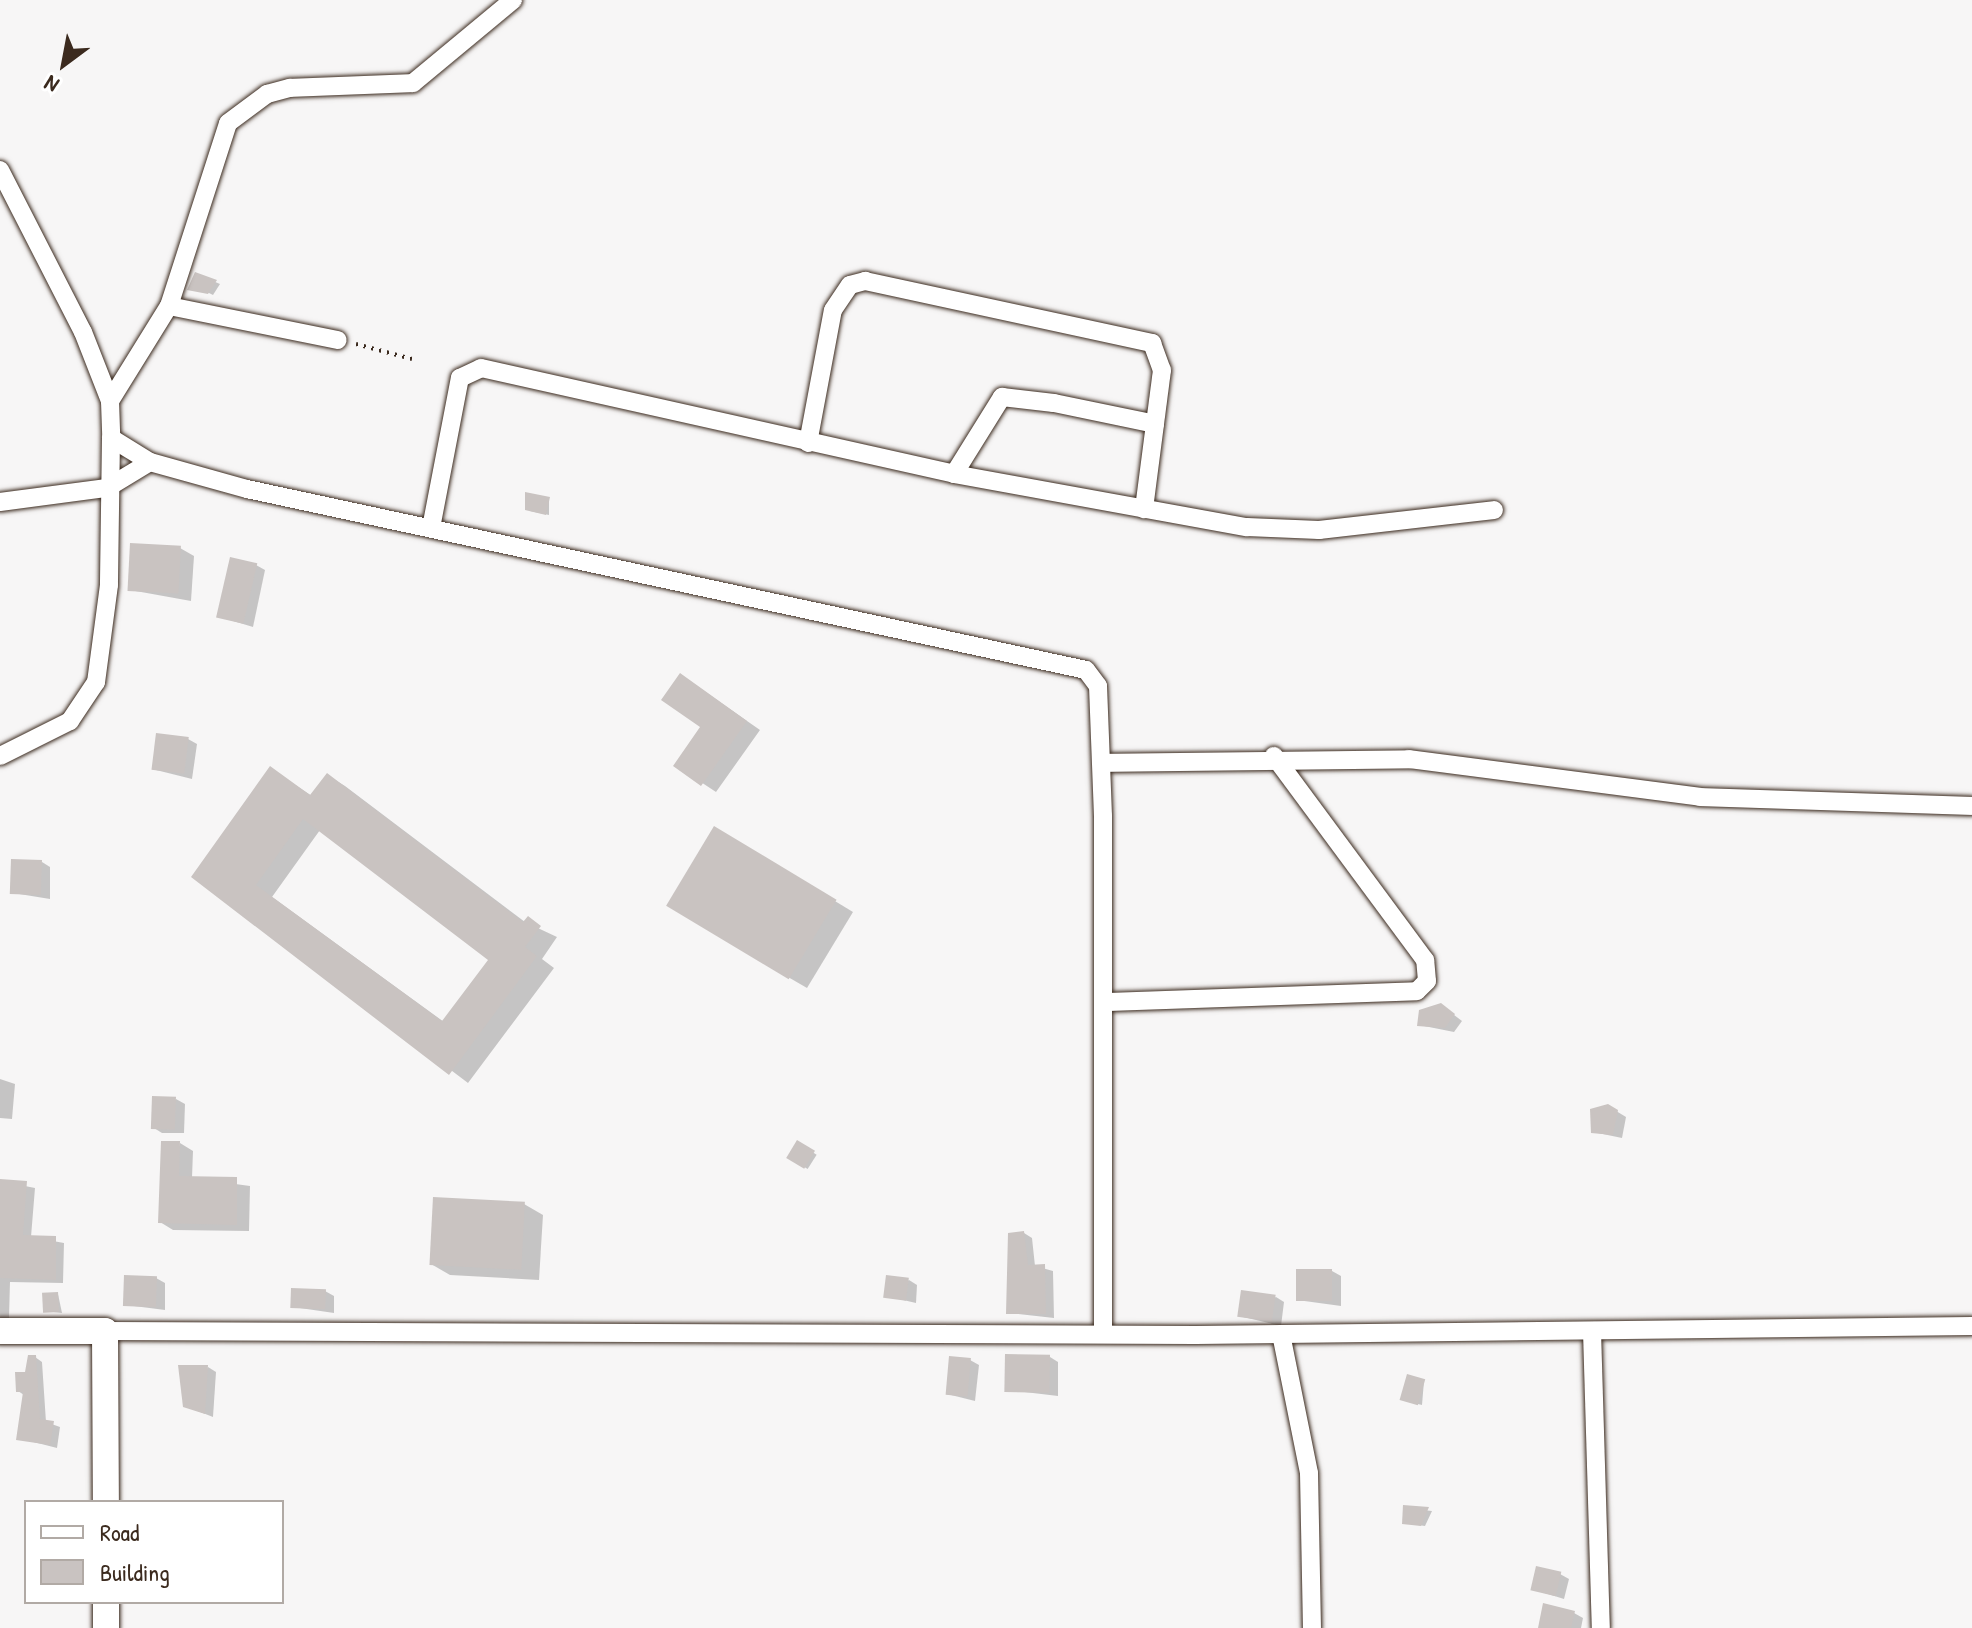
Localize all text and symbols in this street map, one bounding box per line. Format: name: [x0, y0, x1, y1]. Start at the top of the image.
north arrow: [24, 24, 104, 104]
text: N: [38, 69, 64, 100]
legend: [24, 1500, 284, 1604]
text: Road: [100, 1516, 139, 1548]
text: Building: [100, 1556, 170, 1588]

